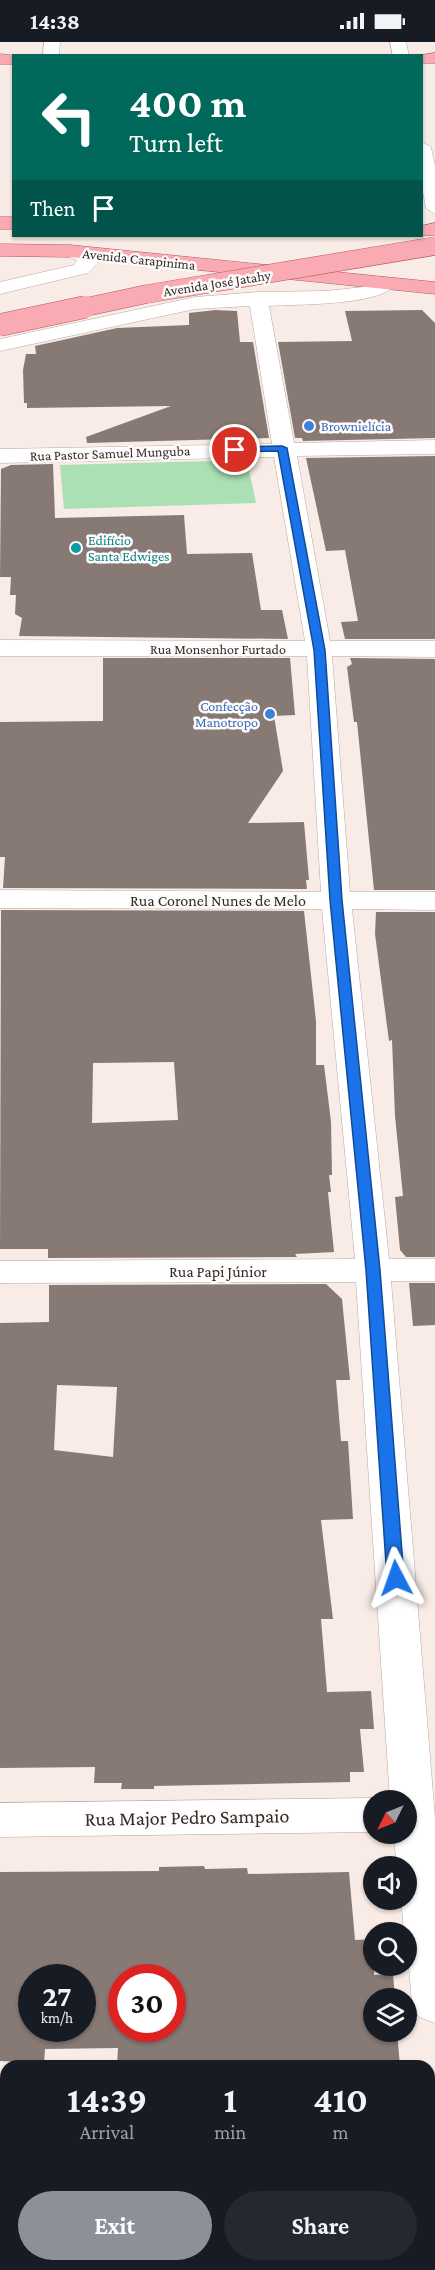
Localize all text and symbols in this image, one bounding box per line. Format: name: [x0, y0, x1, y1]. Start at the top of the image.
text: 14:38: [30, 9, 80, 34]
icon: left: [30, 78, 108, 156]
text: 400 m: [129, 79, 246, 126]
text: Turn left: [129, 128, 223, 158]
icon: arrive: [87, 192, 120, 225]
text: Then: [30, 196, 75, 221]
street label: Avenida Carapinima: [82, 245, 197, 273]
street label: Avenida José Jatahy: [162, 267, 273, 299]
place label: Brownielícia: [321, 418, 392, 434]
marker: Brownielícia: [302, 419, 316, 433]
pin: [209, 424, 260, 475]
icon: arrive: [218, 433, 251, 466]
street label: Rua Pastor Samuel Munguba: [29, 442, 191, 464]
place label: Edifício Santa Edwiges: [88, 532, 170, 564]
marker: Edifício Santa Edwiges: [69, 541, 83, 555]
street label: Rua Monsenhor Furtado: [150, 641, 286, 657]
place label: Confecção Manotropo: [195, 698, 258, 730]
marker: Confecção Manotropo: [263, 707, 277, 721]
street label: Rua Coronel Nunes de Melo: [130, 892, 306, 909]
street label: Rua Papi Júnior: [169, 1263, 267, 1281]
position arrow: [364, 1546, 428, 1610]
north arrow: [363, 1790, 417, 1844]
map controls: [363, 1790, 417, 2042]
street label: Rua Major Pedro Sampaio: [84, 1804, 290, 1831]
button: sound: [363, 1856, 417, 1910]
button: search: [363, 1922, 417, 1976]
speed limit sign: 30: [108, 1964, 186, 2042]
text: 27: [42, 1979, 72, 2012]
button: layers: [363, 1988, 417, 2042]
text: km/h: [41, 2010, 73, 2026]
text: 14:39: [67, 2080, 147, 2120]
text: 1: [223, 2080, 237, 2120]
text: 410: [313, 2080, 368, 2120]
text: Arrival: [80, 2121, 134, 2143]
text: min: [214, 2121, 246, 2143]
text: m: [333, 2121, 349, 2143]
button: Exit: [18, 2191, 212, 2260]
button: Share: [224, 2191, 417, 2260]

